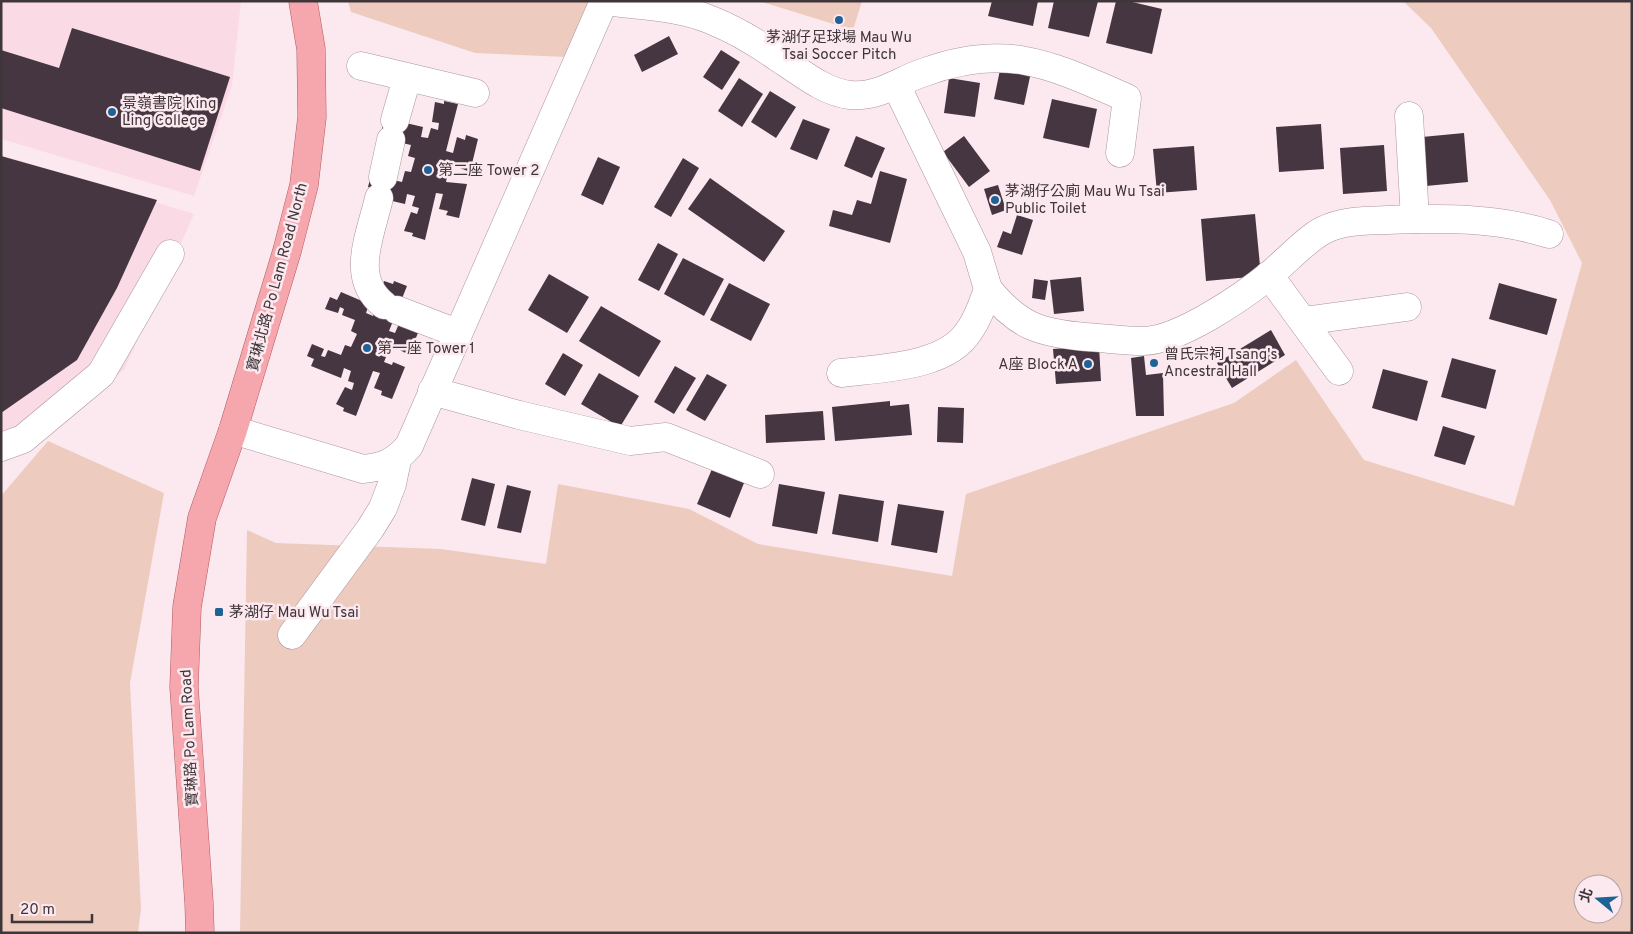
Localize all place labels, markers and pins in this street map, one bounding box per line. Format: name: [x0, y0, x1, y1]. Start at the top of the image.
marker: 茅湖仔足球場 Mau Wu Tsai Soccer Pitch: [833, 14, 845, 26]
place label: 茅湖仔足球場 Mau Wu Tsai Soccer Pitch: [766, 29, 912, 65]
place label: 景嶺書院 King Ling College: [122, 95, 216, 131]
marker: 景嶺書院 King Ling College: [106, 106, 118, 118]
place label: 第二座 Tower 2: [438, 162, 539, 181]
marker: 第二座 Tower 2: [422, 164, 434, 176]
place label: 茅湖仔公廁 Mau Wu Tsai Public Toilet: [1005, 183, 1165, 219]
marker: 茅湖仔公廁 Mau Wu Tsai Public Toilet: [989, 194, 1001, 206]
place label: 第一座 Tower 1: [377, 340, 475, 359]
marker: 第一座 Tower 1: [361, 342, 373, 354]
place label: 曾氏宗祠 Tsang's Ancestral Hall: [1164, 346, 1278, 382]
place label: A座 Block A: [998, 356, 1078, 375]
marker: 曾氏宗祠 Tsang's Ancestral Hall: [1148, 357, 1160, 369]
marker: A座 Block A: [1082, 358, 1094, 370]
place label: 茅湖仔 Mau Wu Tsai: [229, 604, 359, 623]
marker: 茅湖仔 Mau Wu Tsai: [213, 606, 225, 618]

